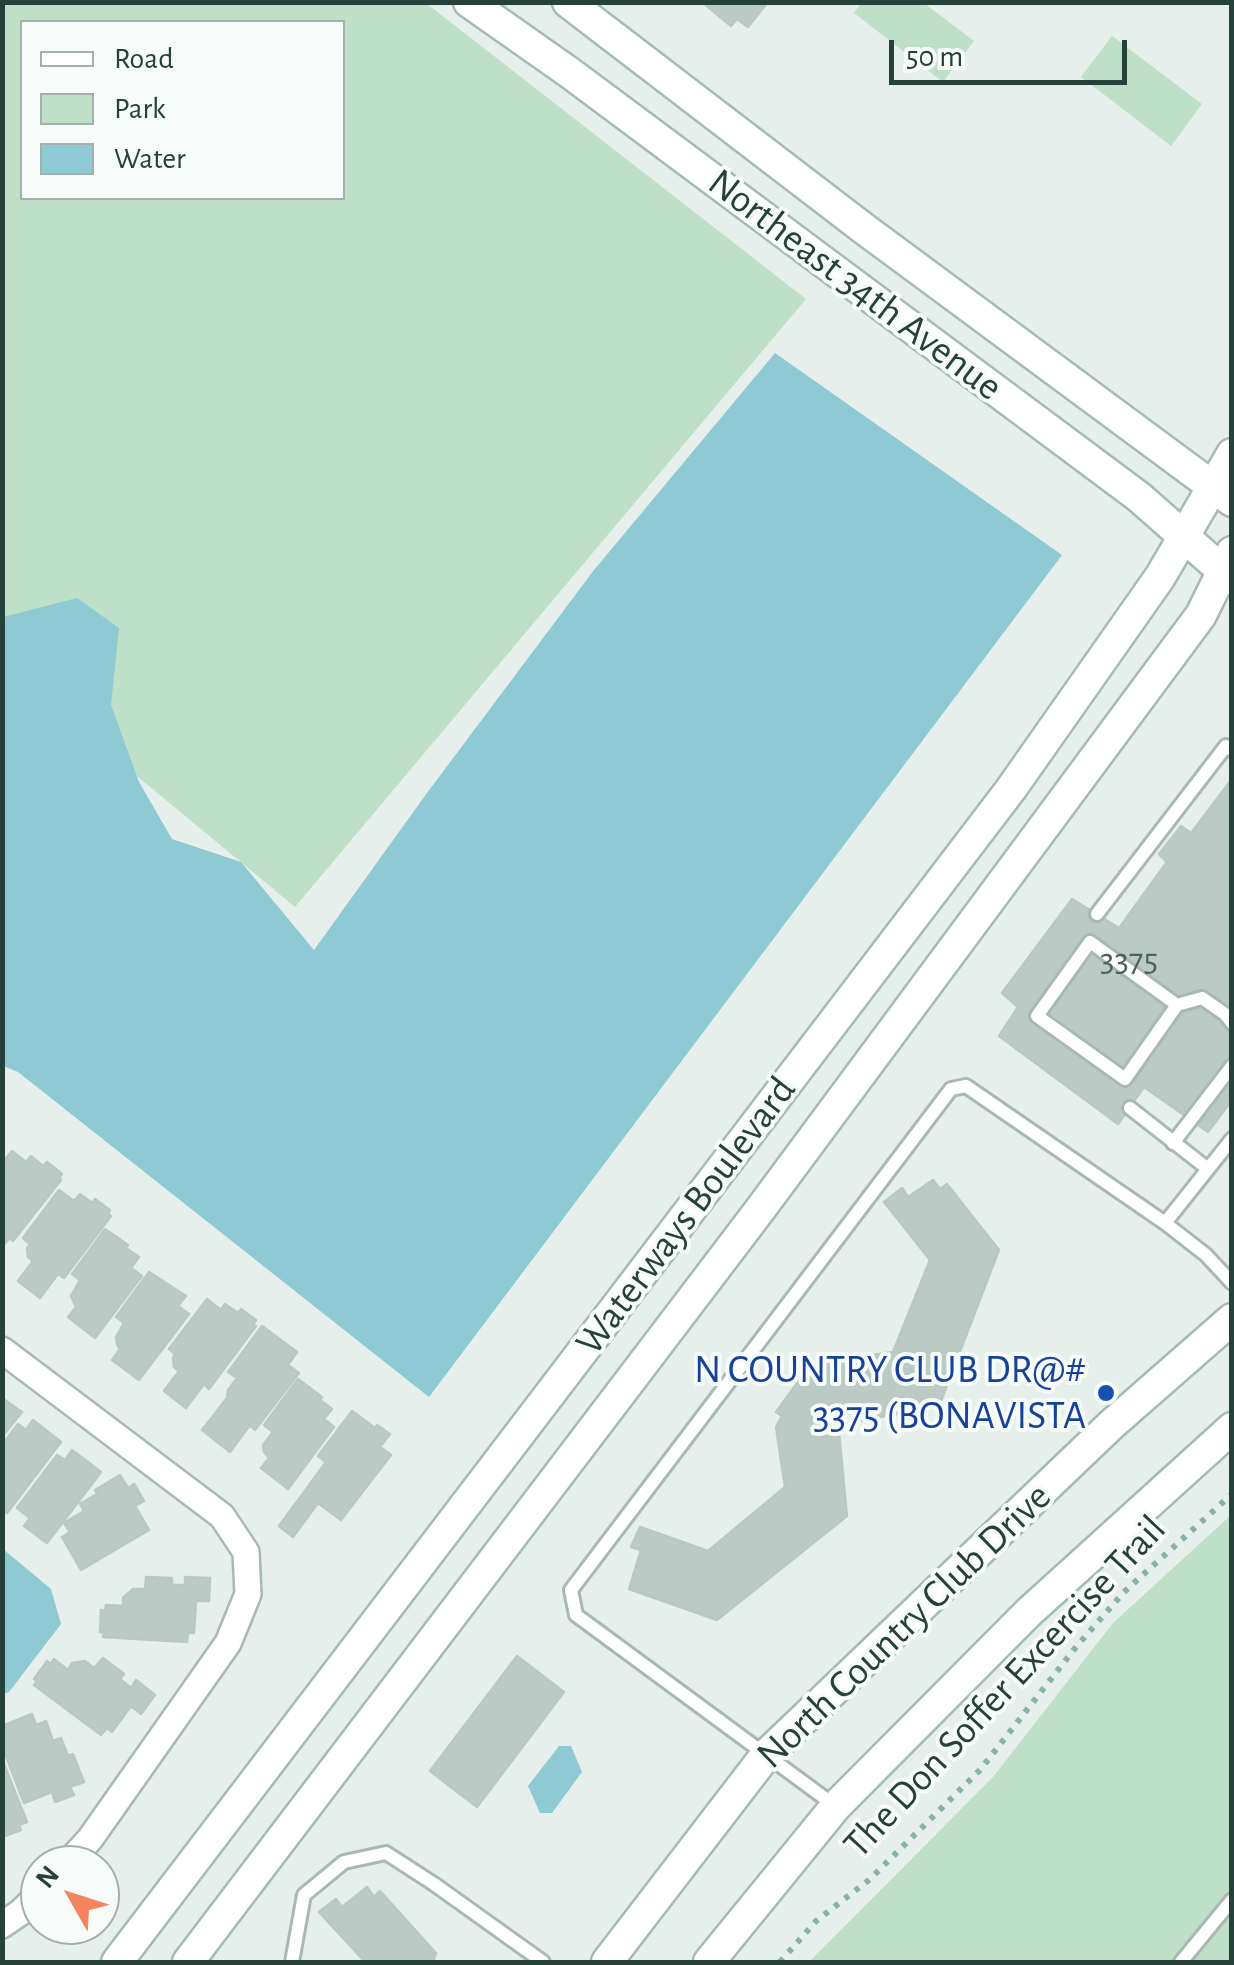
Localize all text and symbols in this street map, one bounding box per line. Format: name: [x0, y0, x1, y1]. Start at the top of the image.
legend: [20, 20, 345, 200]
scale bar: [894, 20, 1132, 82]
text: 50 m: [906, 42, 963, 72]
text: Road: [114, 44, 174, 74]
text: Park: [114, 94, 166, 124]
text: Water: [114, 144, 186, 174]
street label: Northeast 34th Avenue: [698, 159, 1012, 411]
house number: 3375: [1100, 939, 1158, 981]
street label: Waterways Boulevard: [566, 1067, 806, 1365]
place label: N COUNTRY CLUB DR@# 3375 (BONAVISTA: [694, 1346, 1086, 1440]
marker: N COUNTRY CLUB DR@# 3375 (BONAVISTA: [1095, 1382, 1117, 1404]
street label: North Country Club Drive: [747, 1473, 1061, 1779]
street label: The Don Soffer Excercise Trail: [834, 1506, 1176, 1868]
north arrow: [20, 1845, 120, 1945]
text: N: [31, 1861, 65, 1894]

